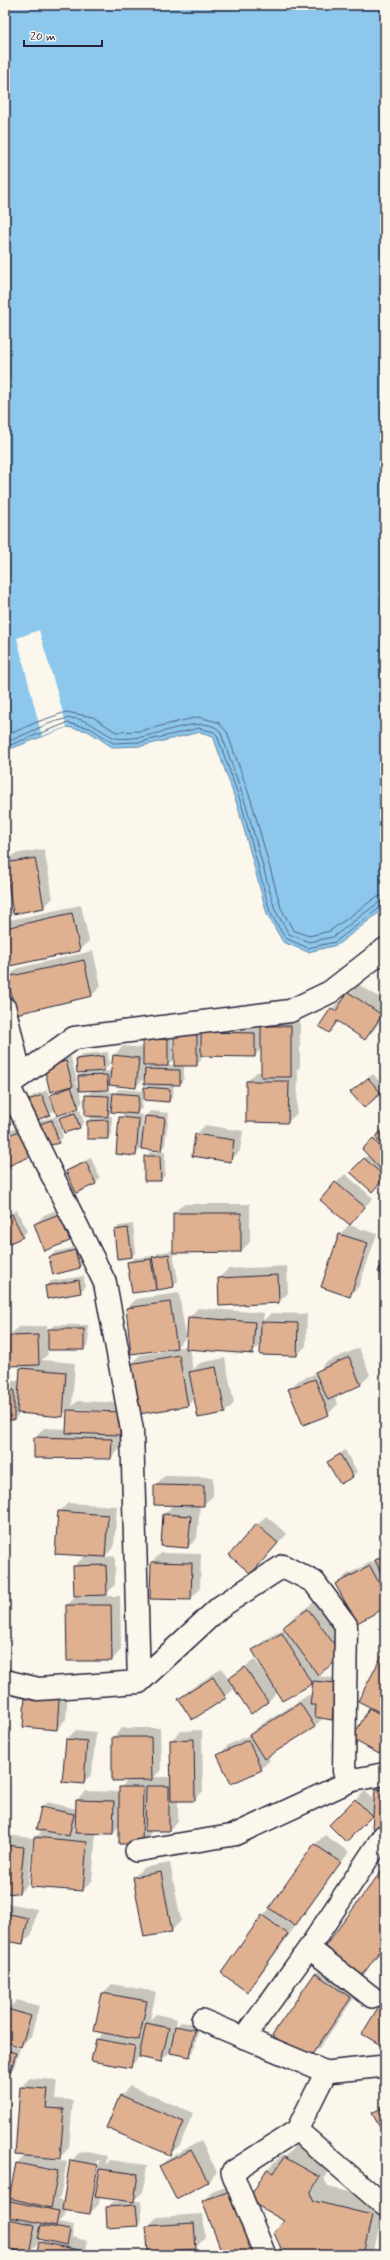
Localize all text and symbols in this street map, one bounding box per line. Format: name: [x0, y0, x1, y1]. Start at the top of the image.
scale bar: [24, 22, 102, 48]
text: 20 m: [30, 29, 56, 45]

